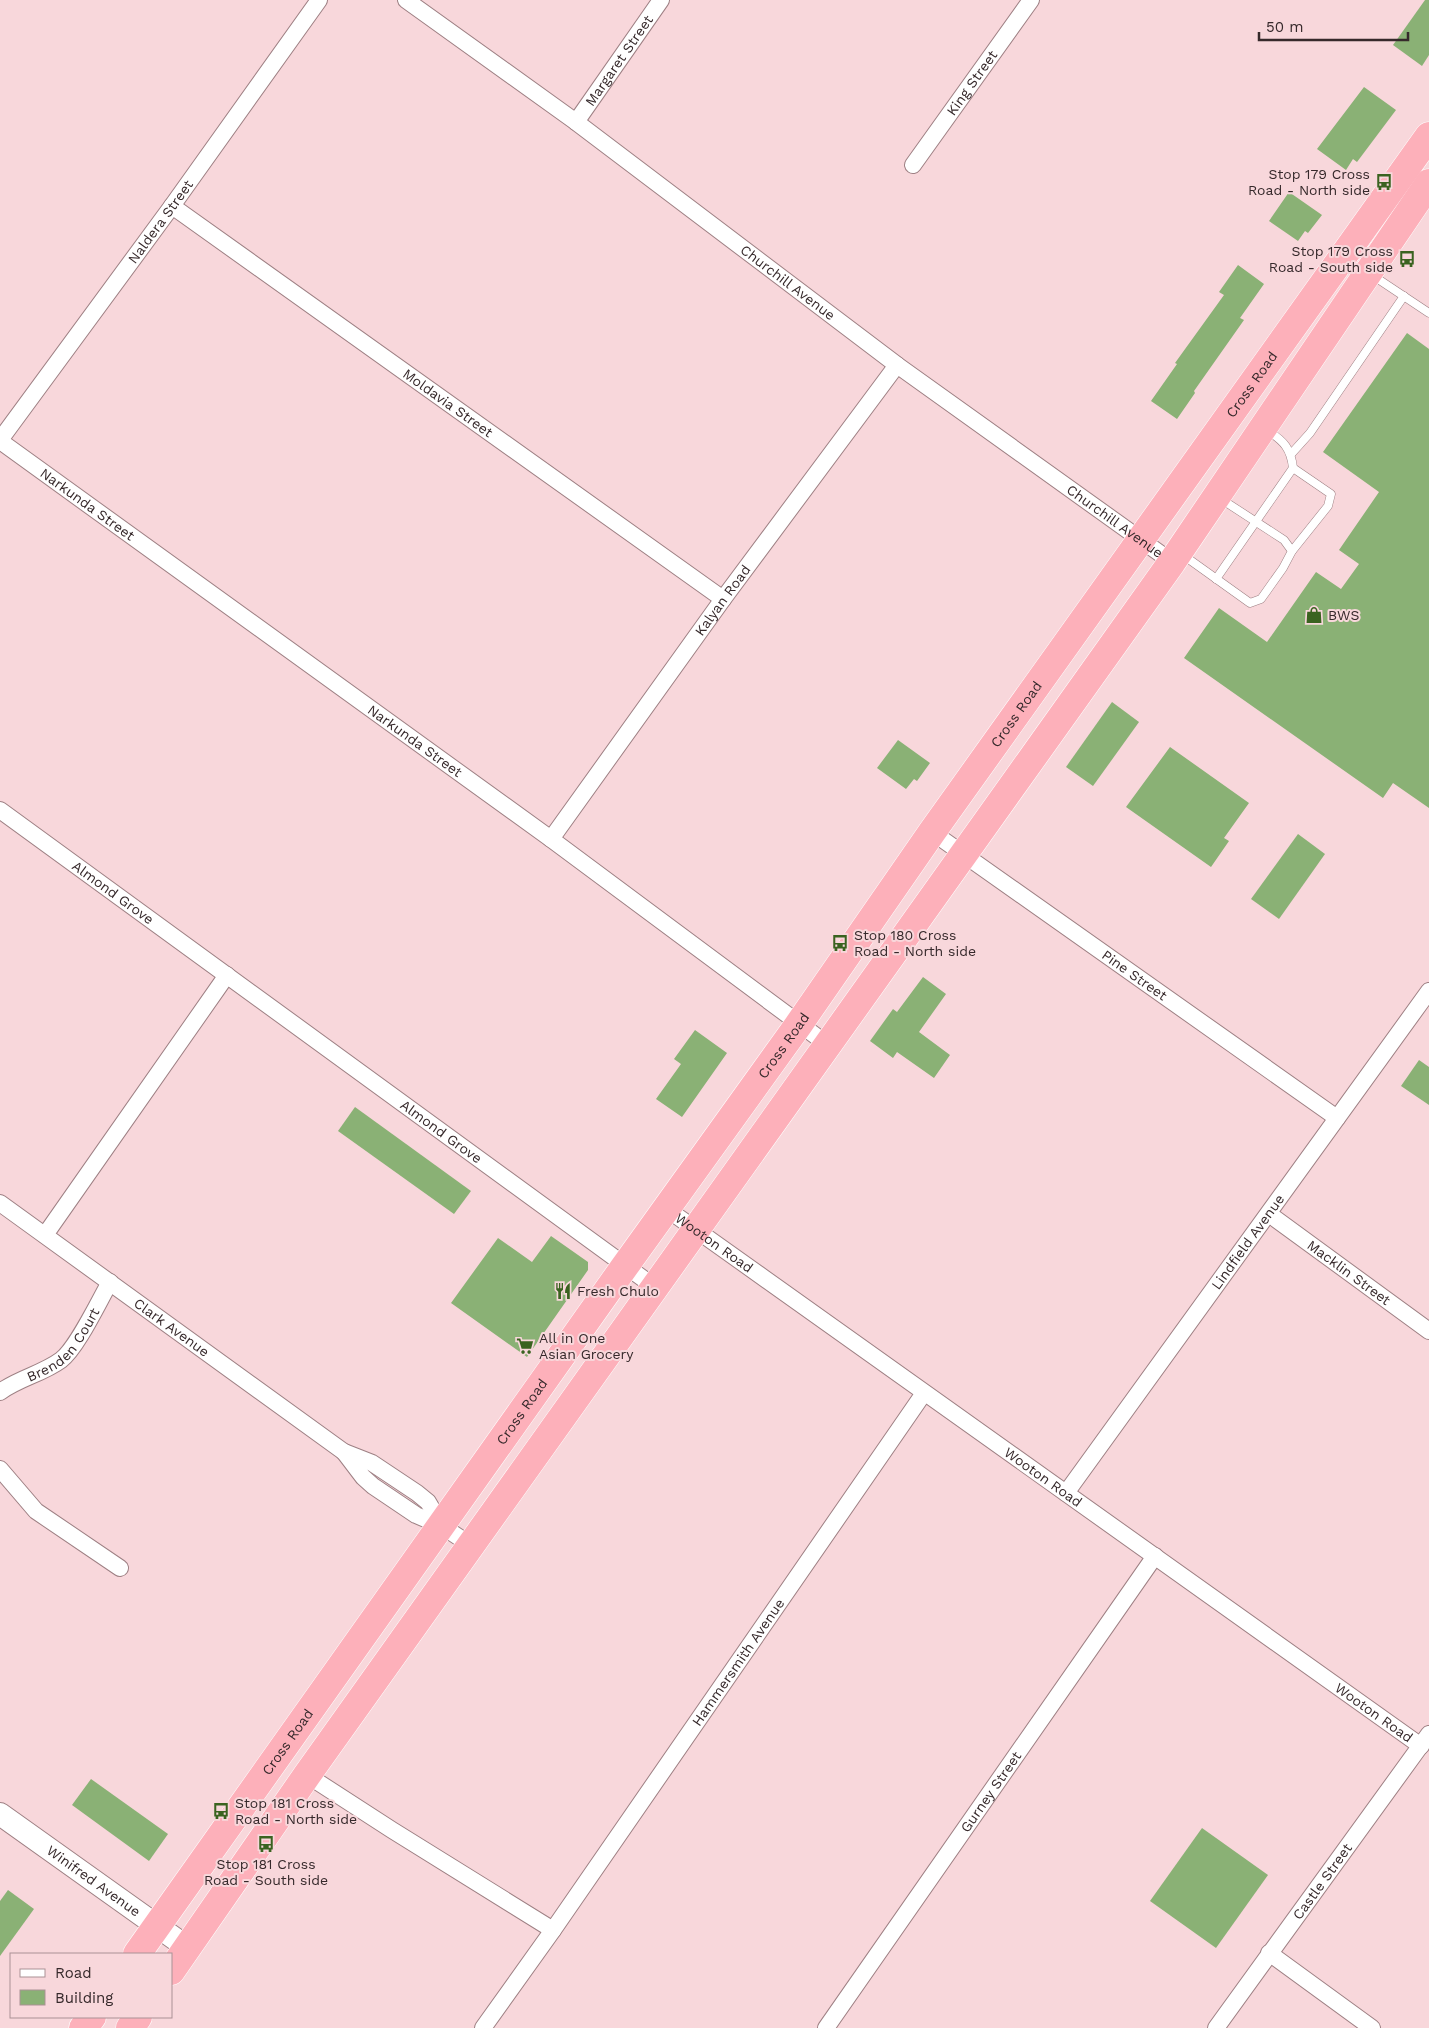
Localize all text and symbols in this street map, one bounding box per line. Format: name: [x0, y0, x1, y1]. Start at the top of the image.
scale bar: [1259, 10, 1408, 42]
street label: Margaret Street: [582, 12, 656, 109]
text: 50 m: [1266, 18, 1303, 36]
street label: King Street: [943, 47, 1000, 118]
place label: Stop 179 Cross Road - North side: [1248, 166, 1370, 198]
bus stop icon: Stop 179 Cross Road - North side: [1374, 172, 1394, 192]
street label: Naldera Street: [125, 177, 196, 266]
street label: Churchill Avenue: [737, 241, 838, 323]
place label: Stop 179 Cross Road - South side: [1269, 243, 1393, 275]
bus stop icon: Stop 179 Cross Road - South side: [1397, 249, 1417, 269]
street label: Cross Road: [1223, 348, 1281, 421]
street label: Moldavia Street: [400, 365, 496, 440]
street label: Narkunda Street: [37, 465, 138, 544]
street label: Churchill Avenue: [1064, 481, 1166, 561]
street label: Kalyan Road: [691, 562, 754, 639]
shop icon: BWS: [1304, 605, 1324, 625]
place label: BWS: [1328, 607, 1359, 623]
street label: Cross Road: [987, 678, 1045, 750]
street label: Narkunda Street: [365, 701, 465, 780]
street label: Almond Grove: [69, 857, 157, 927]
place label: Stop 180 Cross Road - North side: [854, 927, 976, 959]
bus stop icon: Stop 180 Cross Road - North side: [830, 933, 850, 953]
street label: Pine Street: [1099, 947, 1170, 1004]
street label: Cross Road: [754, 1010, 812, 1082]
street label: Almond Grove: [397, 1097, 485, 1167]
street label: Lindfield Avenue: [1208, 1191, 1287, 1293]
street label: Wooton Road: [672, 1210, 756, 1276]
street label: Macklin Street: [1304, 1237, 1394, 1308]
restaurant icon: Fresh Chulo: [553, 1281, 573, 1301]
place label: Fresh Chulo: [577, 1283, 659, 1299]
street label: Clark Avenue: [131, 1295, 212, 1360]
street label: Brenden Court: [24, 1305, 103, 1385]
place label: All in One Asian Grocery: [539, 1330, 634, 1362]
supermarket icon: All in One Asian Grocery: [515, 1336, 535, 1356]
street label: Cross Road: [493, 1375, 551, 1448]
street label: Wooton Road: [1001, 1444, 1085, 1510]
street label: Hammersmith Avenue: [689, 1595, 788, 1729]
street label: Wooton Road: [1332, 1679, 1416, 1746]
street label: Cross Road: [259, 1706, 316, 1778]
street label: Gurney Street: [957, 1748, 1024, 1835]
place label: Stop 181 Cross Road - North side: [235, 1795, 357, 1827]
bus stop icon: Stop 181 Cross Road - North side: [211, 1801, 231, 1821]
bus stop icon: Stop 181 Cross Road - South side: [256, 1834, 276, 1854]
street label: Castle Street: [1289, 1840, 1355, 1923]
street label: Winifred Avenue: [44, 1842, 144, 1920]
place label: Stop 181 Cross Road - South side: [204, 1856, 328, 1888]
legend: [10, 1953, 172, 2018]
text: Road: [55, 1964, 92, 1982]
text: Building: [55, 1989, 113, 2007]

